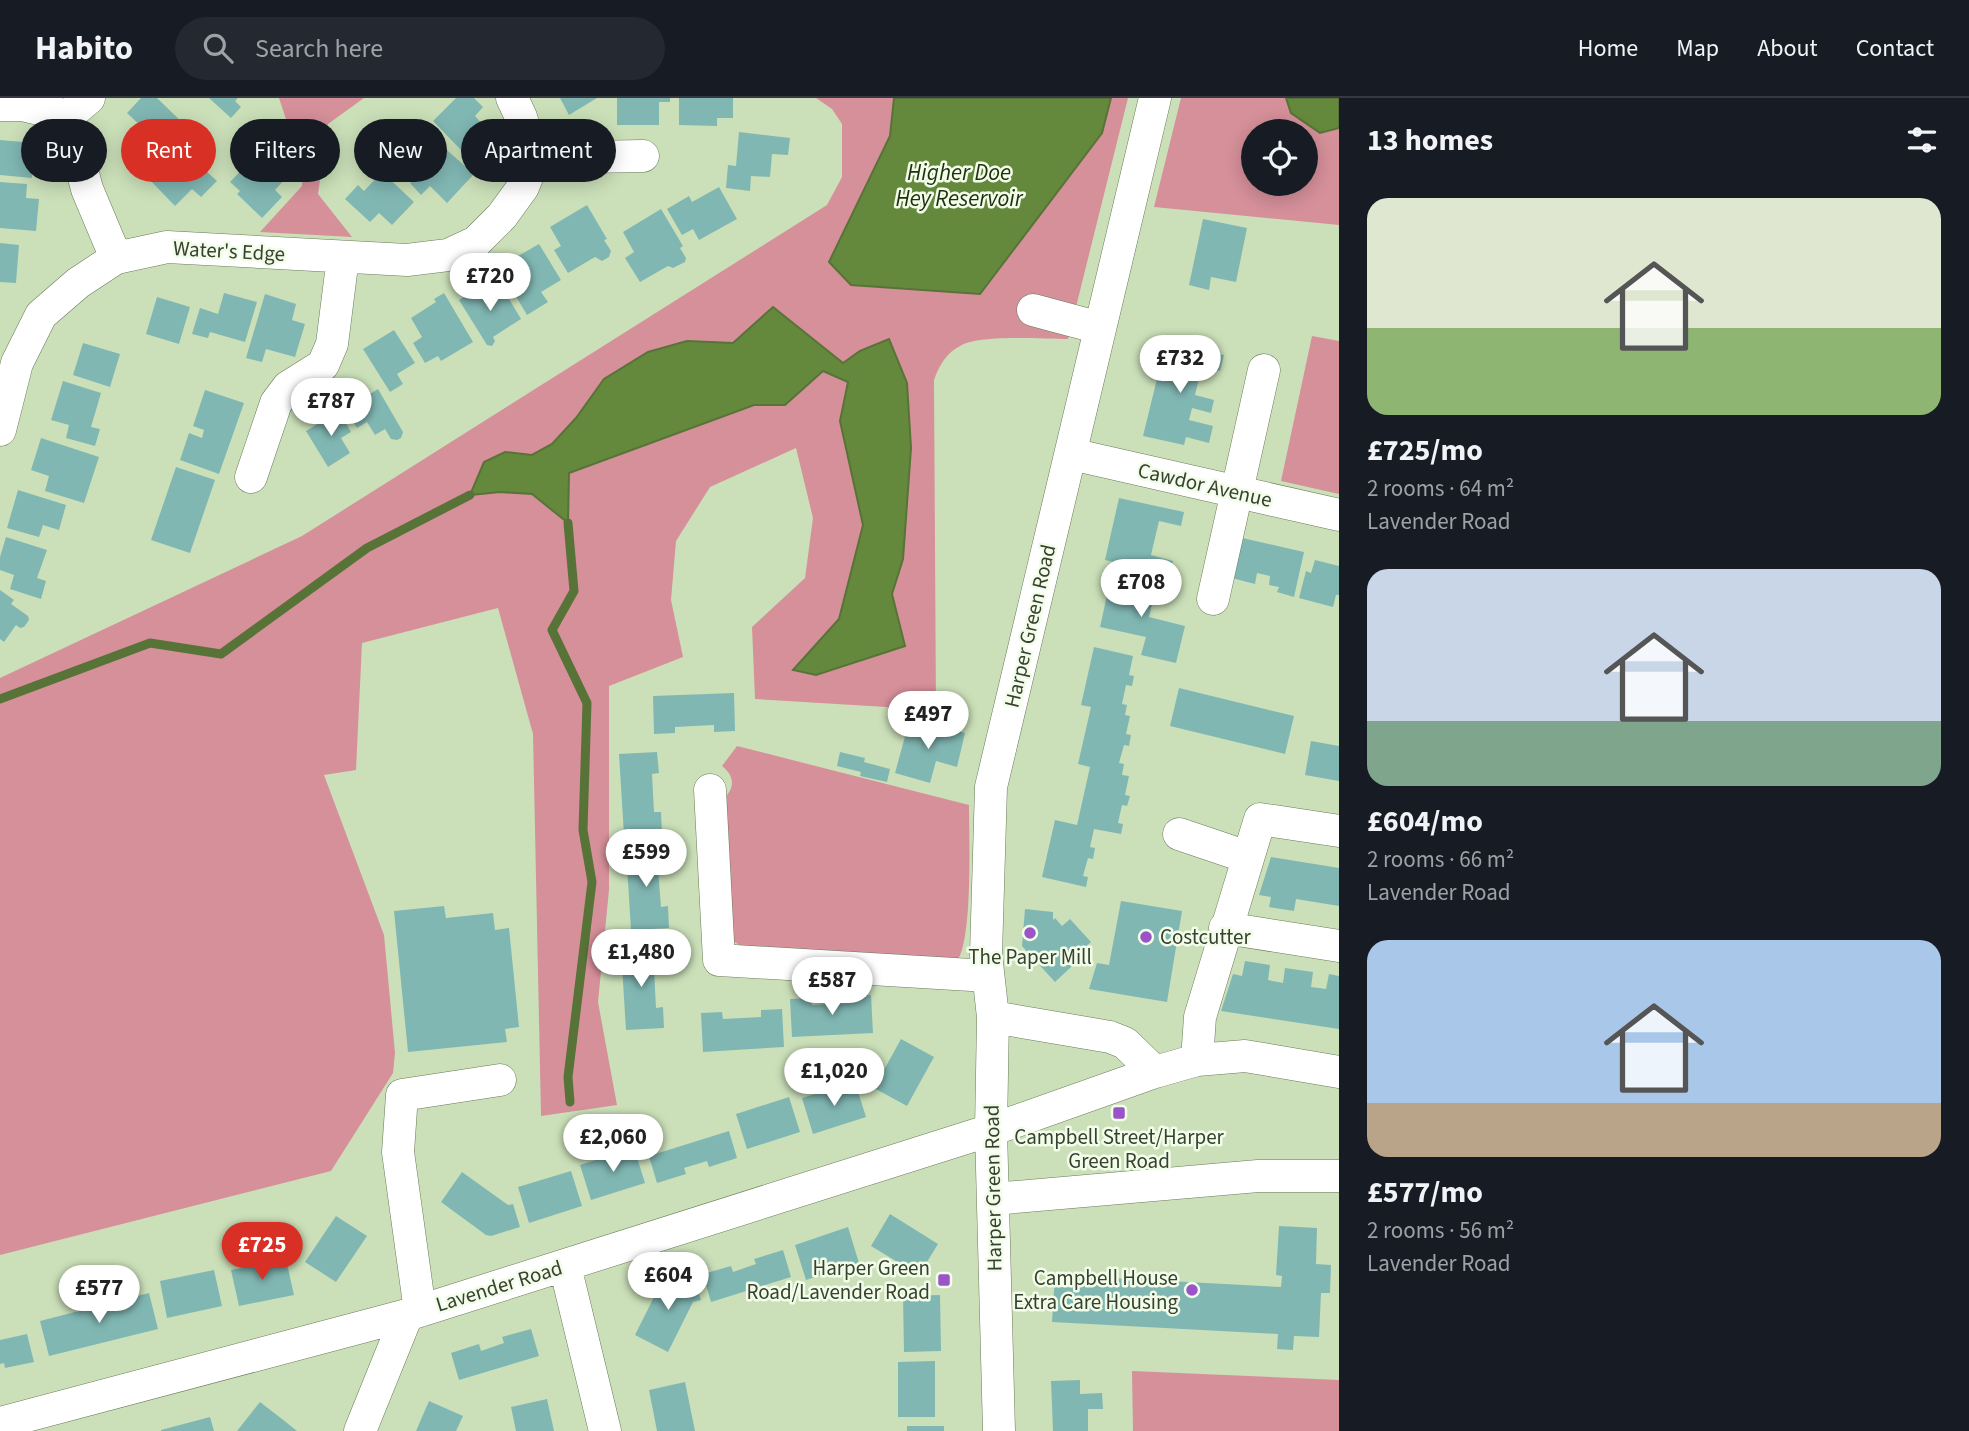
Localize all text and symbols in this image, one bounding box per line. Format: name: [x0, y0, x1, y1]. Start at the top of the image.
search box: [175, 17, 665, 80]
text: Habito: [35, 25, 133, 72]
icon: search: [199, 29, 237, 67]
text: Search here: [255, 30, 383, 67]
text: Home: [1578, 31, 1638, 66]
text: Map: [1676, 31, 1719, 66]
text: About: [1757, 31, 1818, 66]
text: Contact: [1856, 31, 1934, 66]
chip: Buy: [21, 119, 107, 182]
chip: Rent: [121, 119, 216, 182]
chip: Filters: [230, 119, 340, 182]
chip: New: [354, 119, 447, 182]
chip: Apartment: [461, 119, 616, 182]
map controls: [1241, 119, 1318, 196]
button: locate: [1241, 119, 1318, 196]
text: 13 homes: [1367, 119, 1493, 162]
icon: filters: [1903, 121, 1941, 159]
water label: Higher Doe Hey Reservoir: [895, 156, 1024, 215]
street label: Water's Edge: [172, 233, 286, 269]
icon: home: [1591, 243, 1717, 369]
pin: £720: [449, 254, 531, 313]
text: £720: [466, 259, 514, 292]
pin: £732: [1139, 336, 1221, 395]
text: £732: [1156, 341, 1204, 374]
pin: £787: [290, 378, 372, 438]
text: £787: [307, 384, 355, 417]
text: £725/mo: [1367, 429, 1483, 472]
street label: Cawdor Avenue: [1135, 455, 1275, 515]
text: 2 rooms · 64 m²: [1367, 472, 1514, 505]
text: Lavender Road: [1367, 505, 1511, 538]
street label: Harper Green Road: [997, 541, 1063, 711]
pin: £708: [1100, 560, 1182, 619]
text: £708: [1117, 565, 1165, 598]
icon: home: [1591, 614, 1717, 740]
pin: £497: [887, 692, 969, 751]
text: £497: [904, 697, 952, 730]
text: £604/mo: [1367, 800, 1483, 843]
pin: £599: [605, 830, 687, 889]
text: £599: [622, 835, 670, 868]
text: 2 rooms · 66 m²: [1367, 843, 1514, 876]
text: Lavender Road: [1367, 876, 1511, 909]
place label: Costcutter: [1160, 922, 1251, 952]
marker: The Paper Mill: [1022, 925, 1038, 941]
marker: Costcutter: [1138, 929, 1154, 945]
pin: £1,480: [584, 930, 698, 989]
text: £1,480: [607, 935, 675, 968]
place label: The Paper Mill: [968, 942, 1092, 972]
pin: £587: [791, 958, 873, 1017]
text: £587: [808, 963, 856, 996]
icon: home: [1591, 985, 1717, 1111]
pin: £1,020: [777, 1048, 891, 1108]
text: £1,020: [800, 1054, 868, 1087]
street label: Harper Green Road: [977, 1104, 1009, 1272]
marker: Campbell Street/Harper Green Road: [1111, 1105, 1127, 1121]
pin: £2,060: [556, 1114, 670, 1174]
text: £2,060: [579, 1120, 647, 1153]
place label: Campbell Street/Harper Green Road: [1014, 1122, 1225, 1176]
text: £577/mo: [1367, 1171, 1483, 1214]
text: 2 rooms · 56 m²: [1367, 1214, 1514, 1247]
pin: £725: [221, 1222, 303, 1282]
text: £725: [238, 1228, 286, 1261]
text: Lavender Road: [1367, 1247, 1511, 1280]
street label: Lavender Road: [432, 1252, 566, 1320]
pin: £604: [627, 1252, 709, 1312]
place label: Harper Green Road/Lavender Road: [747, 1253, 930, 1307]
text: £604: [644, 1258, 692, 1291]
place label: Campbell House Extra Care Housing: [1013, 1263, 1178, 1317]
pin: £577: [58, 1266, 140, 1325]
text: £577: [75, 1271, 123, 1304]
marker: Harper Green Road/Lavender Road: [936, 1272, 952, 1288]
marker: Campbell House Extra Care Housing: [1184, 1282, 1200, 1298]

